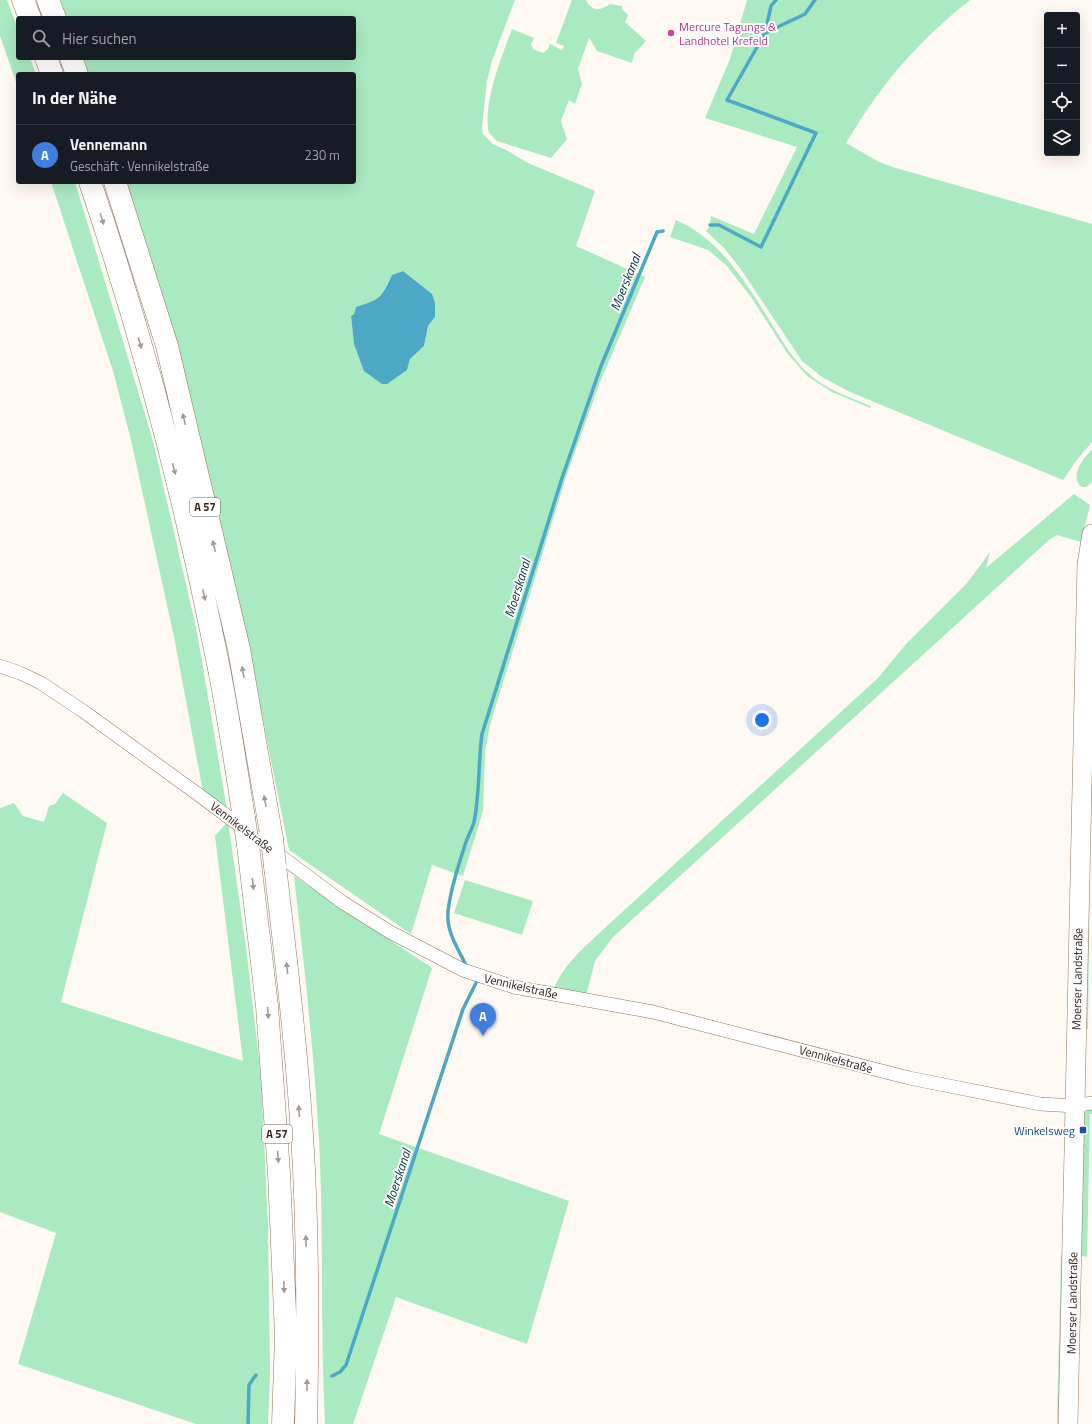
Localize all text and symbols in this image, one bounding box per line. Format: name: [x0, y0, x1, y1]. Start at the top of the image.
map controls: [1044, 12, 1080, 156]
button: +: [1044, 12, 1080, 48]
search box: [16, 16, 356, 60]
place label: Mercure Tagungs & Landhotel Krefeld: [679, 17, 777, 50]
icon: search: [30, 27, 52, 49]
text: Hier suchen: [62, 27, 137, 50]
marker: Mercure Tagungs & Landhotel Krefeld: [666, 28, 676, 38]
button: −: [1044, 48, 1080, 84]
button: locate: [1044, 84, 1080, 120]
text: In der Nähe: [32, 85, 117, 111]
button: layers: [1044, 120, 1080, 156]
text: Vennemann: [70, 133, 147, 156]
text: A: [41, 145, 49, 165]
text: 230 m: [304, 145, 340, 165]
text: Geschäft · Vennikelstraße: [70, 156, 209, 176]
one-way arrow: [99, 213, 105, 225]
water label: Moerskanal: [604, 248, 646, 314]
one-way arrow: [137, 338, 143, 350]
one-way arrow: [181, 413, 187, 425]
one-way arrow: [171, 463, 177, 475]
road number: A 57: [190, 498, 220, 516]
one-way arrow: [211, 539, 217, 552]
water label: Moerskanal: [499, 554, 536, 620]
one-way arrow: [201, 589, 207, 601]
one-way arrow: [240, 666, 246, 679]
your location: [752, 710, 772, 730]
one-way arrow: [262, 794, 268, 807]
street label: Vennikelstraße: [206, 797, 278, 857]
one-way arrow: [250, 878, 256, 890]
street label: Moerser Landstraße: [1067, 928, 1087, 1030]
one-way arrow: [284, 962, 290, 974]
street label: Vennikelstraße: [482, 968, 560, 1004]
pin: A: [470, 1003, 496, 1036]
one-way arrow: [264, 1007, 271, 1019]
street label: Vennikelstraße: [797, 1040, 875, 1078]
one-way arrow: [296, 1105, 303, 1117]
place label: Winkelsweg: [1014, 1121, 1075, 1140]
road number: A 57: [262, 1125, 292, 1143]
marker: Winkelsweg: [1078, 1125, 1088, 1135]
water label: Moerskanal: [378, 1144, 416, 1210]
one-way arrow: [275, 1151, 282, 1163]
one-way arrow: [303, 1234, 309, 1247]
street label: Moerser Landstraße: [1062, 1252, 1082, 1354]
one-way arrow: [281, 1281, 287, 1294]
one-way arrow: [304, 1378, 310, 1391]

